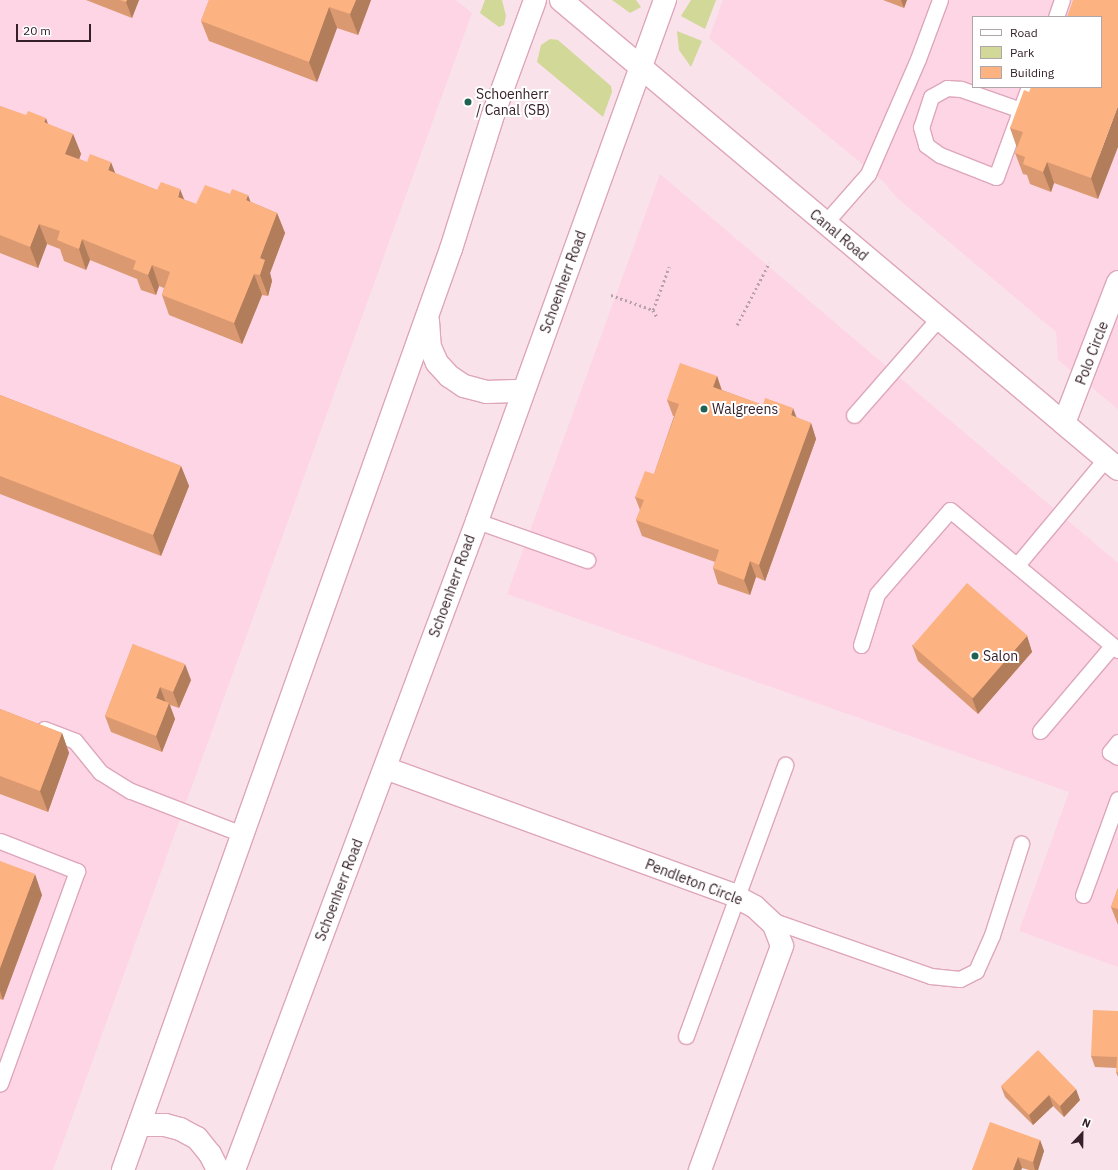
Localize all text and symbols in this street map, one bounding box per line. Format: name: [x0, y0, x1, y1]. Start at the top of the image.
scale bar: [18, 16, 93, 42]
legend: [972, 16, 1102, 88]
text: 20 m: [23, 23, 51, 38]
text: Road: [1010, 25, 1038, 40]
text: Park: [1010, 45, 1034, 60]
text: Building: [1010, 65, 1054, 80]
place label: Schoenherr / Canal (SB): [476, 86, 550, 118]
marker: Schoenherr / Canal (SB): [463, 97, 473, 107]
street label: Canal Road: [806, 206, 872, 264]
street label: Schoenherr Road: [537, 228, 589, 336]
street label: Polo Circle: [1072, 319, 1112, 387]
place label: Walgreens: [712, 401, 778, 417]
marker: Walgreens: [699, 404, 709, 414]
street label: Schoenherr Road: [426, 532, 478, 640]
place label: Salon: [983, 648, 1018, 664]
marker: Salon: [970, 651, 980, 661]
street label: Schoenherr Road: [312, 837, 366, 943]
street label: Pendleton Circle: [643, 856, 745, 908]
north arrow: [1062, 1114, 1102, 1154]
text: N: [1080, 1115, 1093, 1131]

